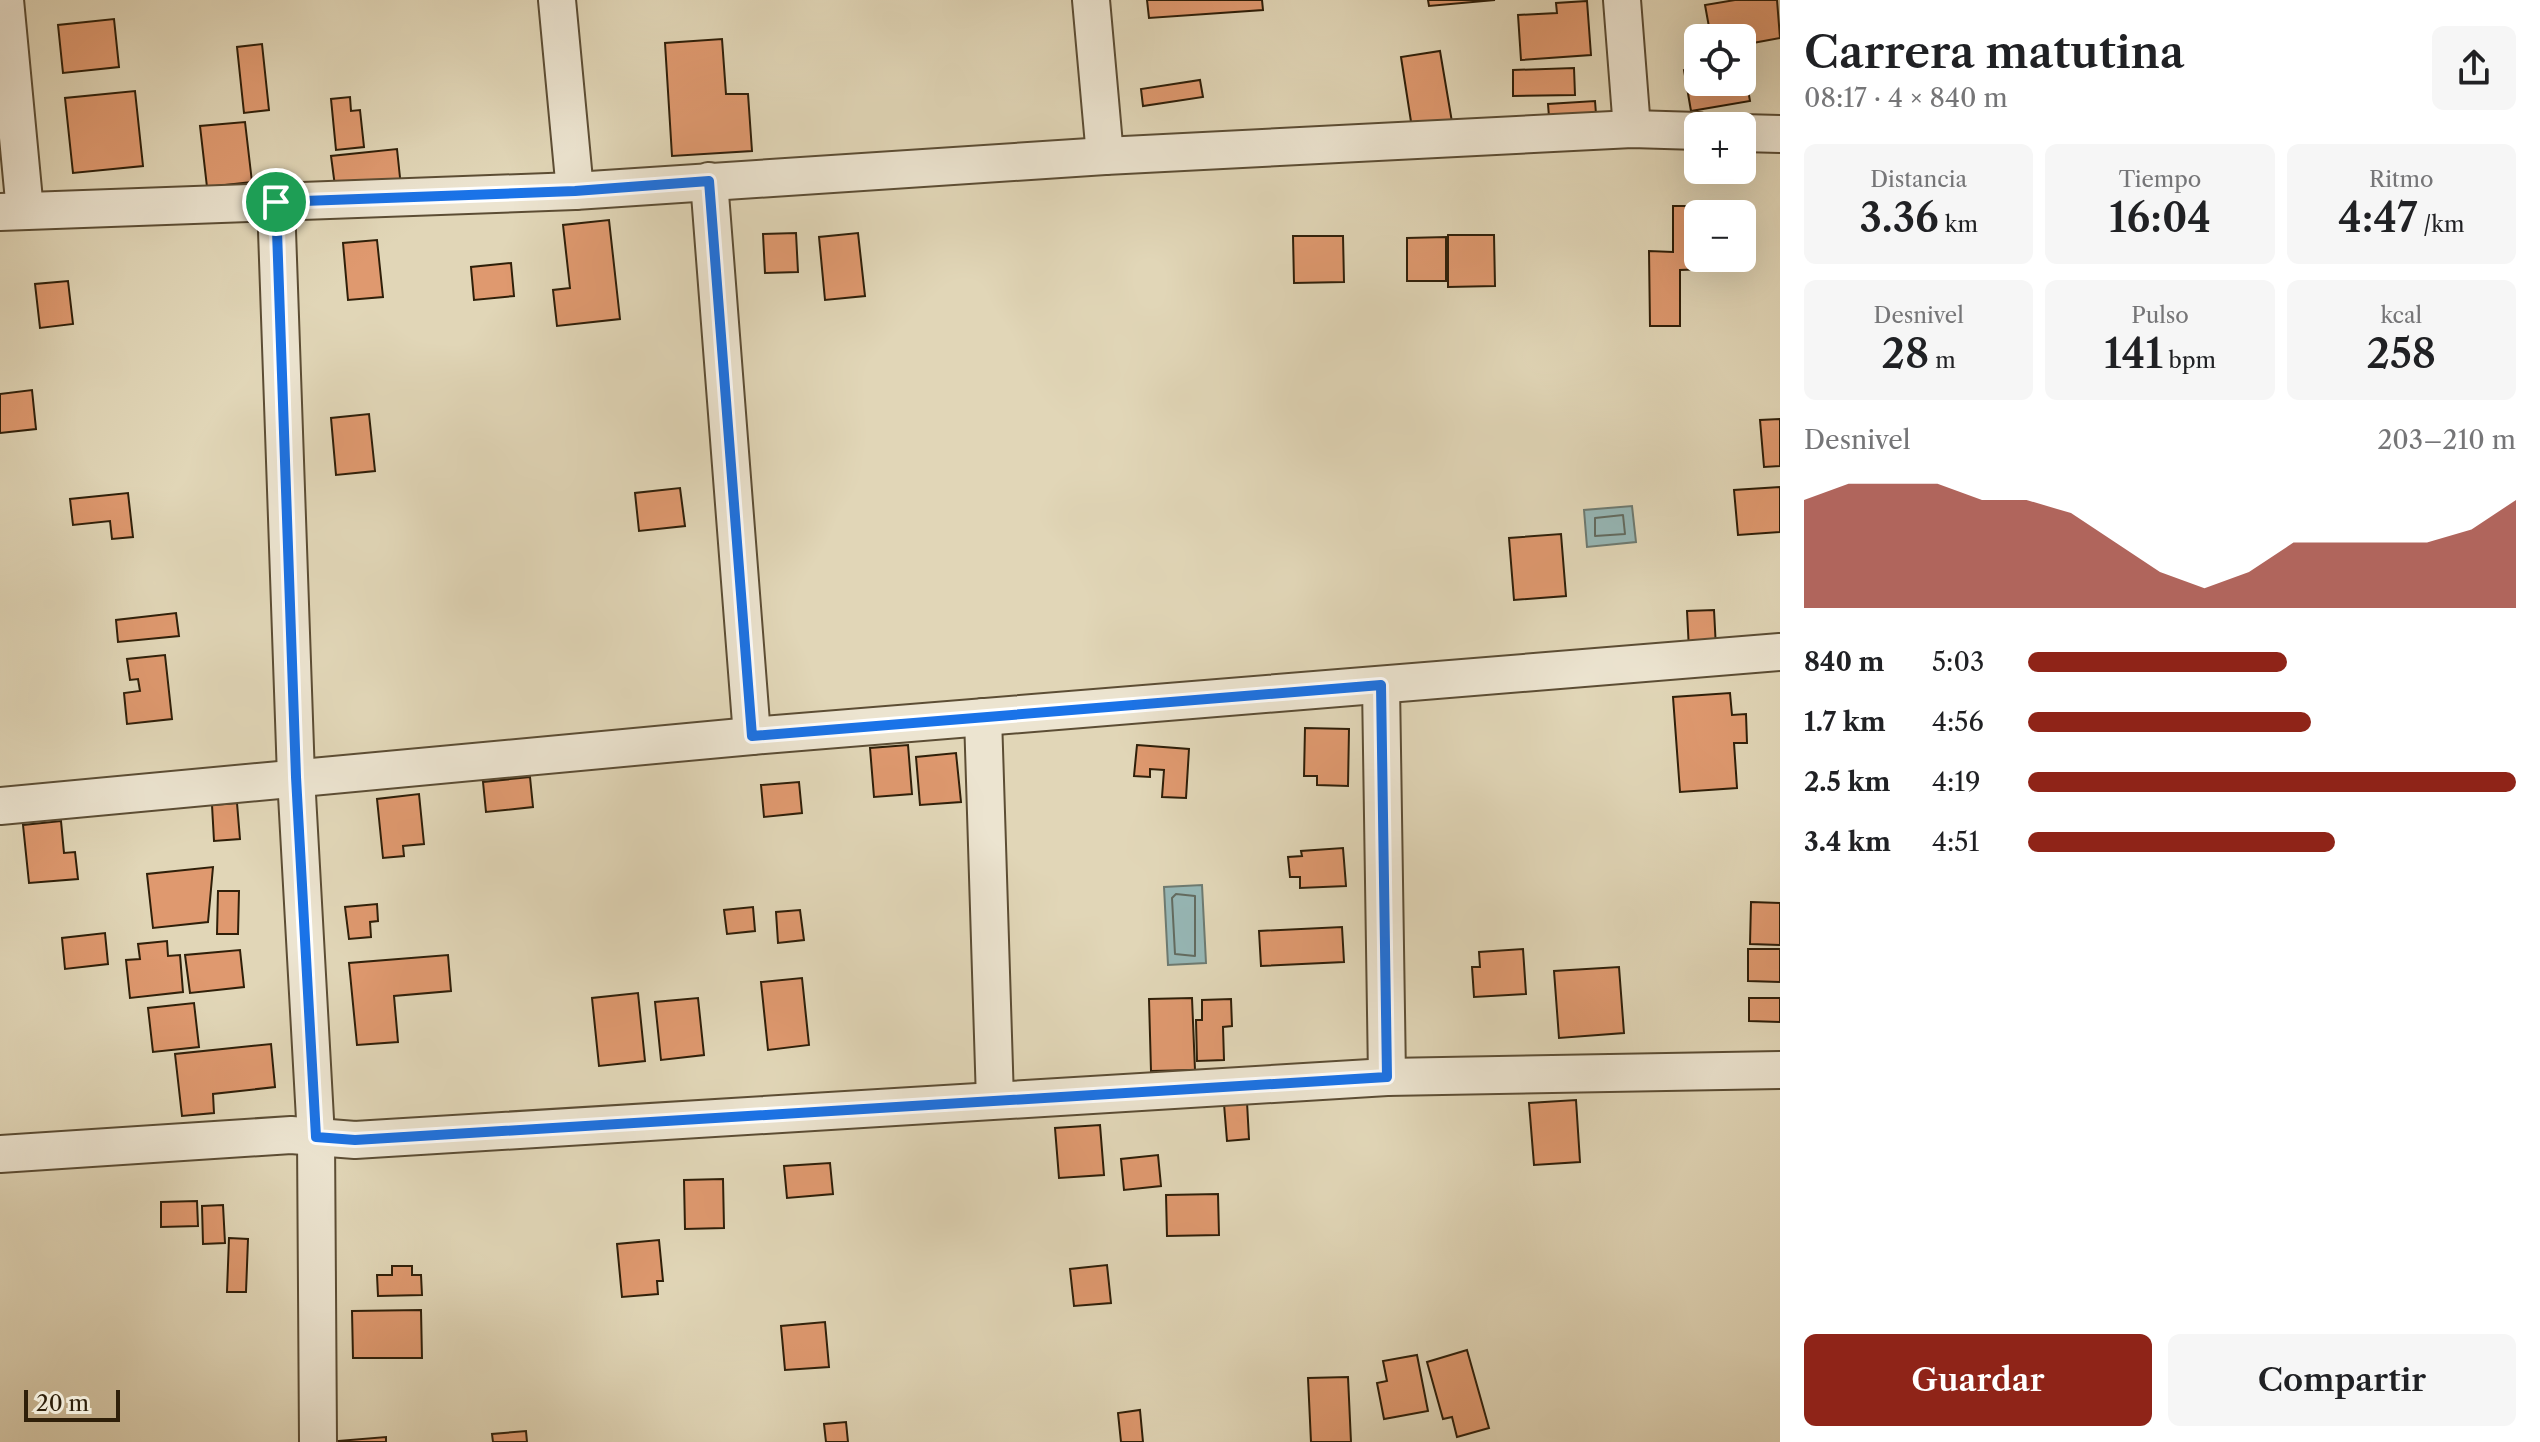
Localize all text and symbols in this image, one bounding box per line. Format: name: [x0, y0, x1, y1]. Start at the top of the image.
map controls: [1684, 24, 1756, 272]
button: locate: [1684, 24, 1756, 96]
text: Carrera matutina: [1804, 25, 2185, 79]
button: share: [2432, 26, 2516, 110]
text: 08:17 · 4 × 840 m: [1804, 82, 2008, 114]
button: +: [1684, 112, 1756, 184]
text: Distancia: [1870, 166, 1967, 193]
text: Tiempo: [2119, 166, 2201, 193]
text: Ritmo: [2369, 166, 2434, 193]
pin: [242, 168, 310, 236]
icon: arrive: [254, 180, 298, 224]
text: 3.36: [1859, 193, 1939, 242]
text: 16:04: [2109, 193, 2211, 242]
text: 4:47: [2338, 193, 2417, 242]
button: −: [1684, 200, 1756, 272]
text: km: [1939, 211, 1978, 238]
text: /km: [2417, 211, 2464, 238]
text: Desnivel: [1874, 302, 1964, 329]
text: Pulso: [2131, 302, 2189, 329]
text: kcal: [2381, 302, 2422, 329]
text: 28: [1882, 329, 1929, 378]
text: 141: [2104, 329, 2163, 378]
text: 258: [2366, 329, 2436, 378]
text: m: [1929, 347, 1956, 374]
text: bpm: [2163, 347, 2216, 374]
text: Desnivel: [1804, 424, 1911, 456]
text: 203–210 m: [2377, 424, 2516, 456]
text: 840 m: [1804, 646, 1884, 678]
text: 5:03: [1932, 646, 1984, 678]
text: 1.7 km: [1804, 706, 1886, 738]
text: 4:56: [1932, 706, 1984, 738]
text: 2.5 km: [1804, 766, 1890, 798]
text: 4:19: [1932, 766, 1981, 798]
text: 3.4 km: [1804, 826, 1891, 858]
text: 4:51: [1932, 826, 1979, 858]
button: Guardar: [1804, 1334, 2152, 1426]
button: Compartir: [2168, 1334, 2516, 1426]
scale bar: [24, 1386, 120, 1422]
text: 20 m: [36, 1390, 89, 1417]

